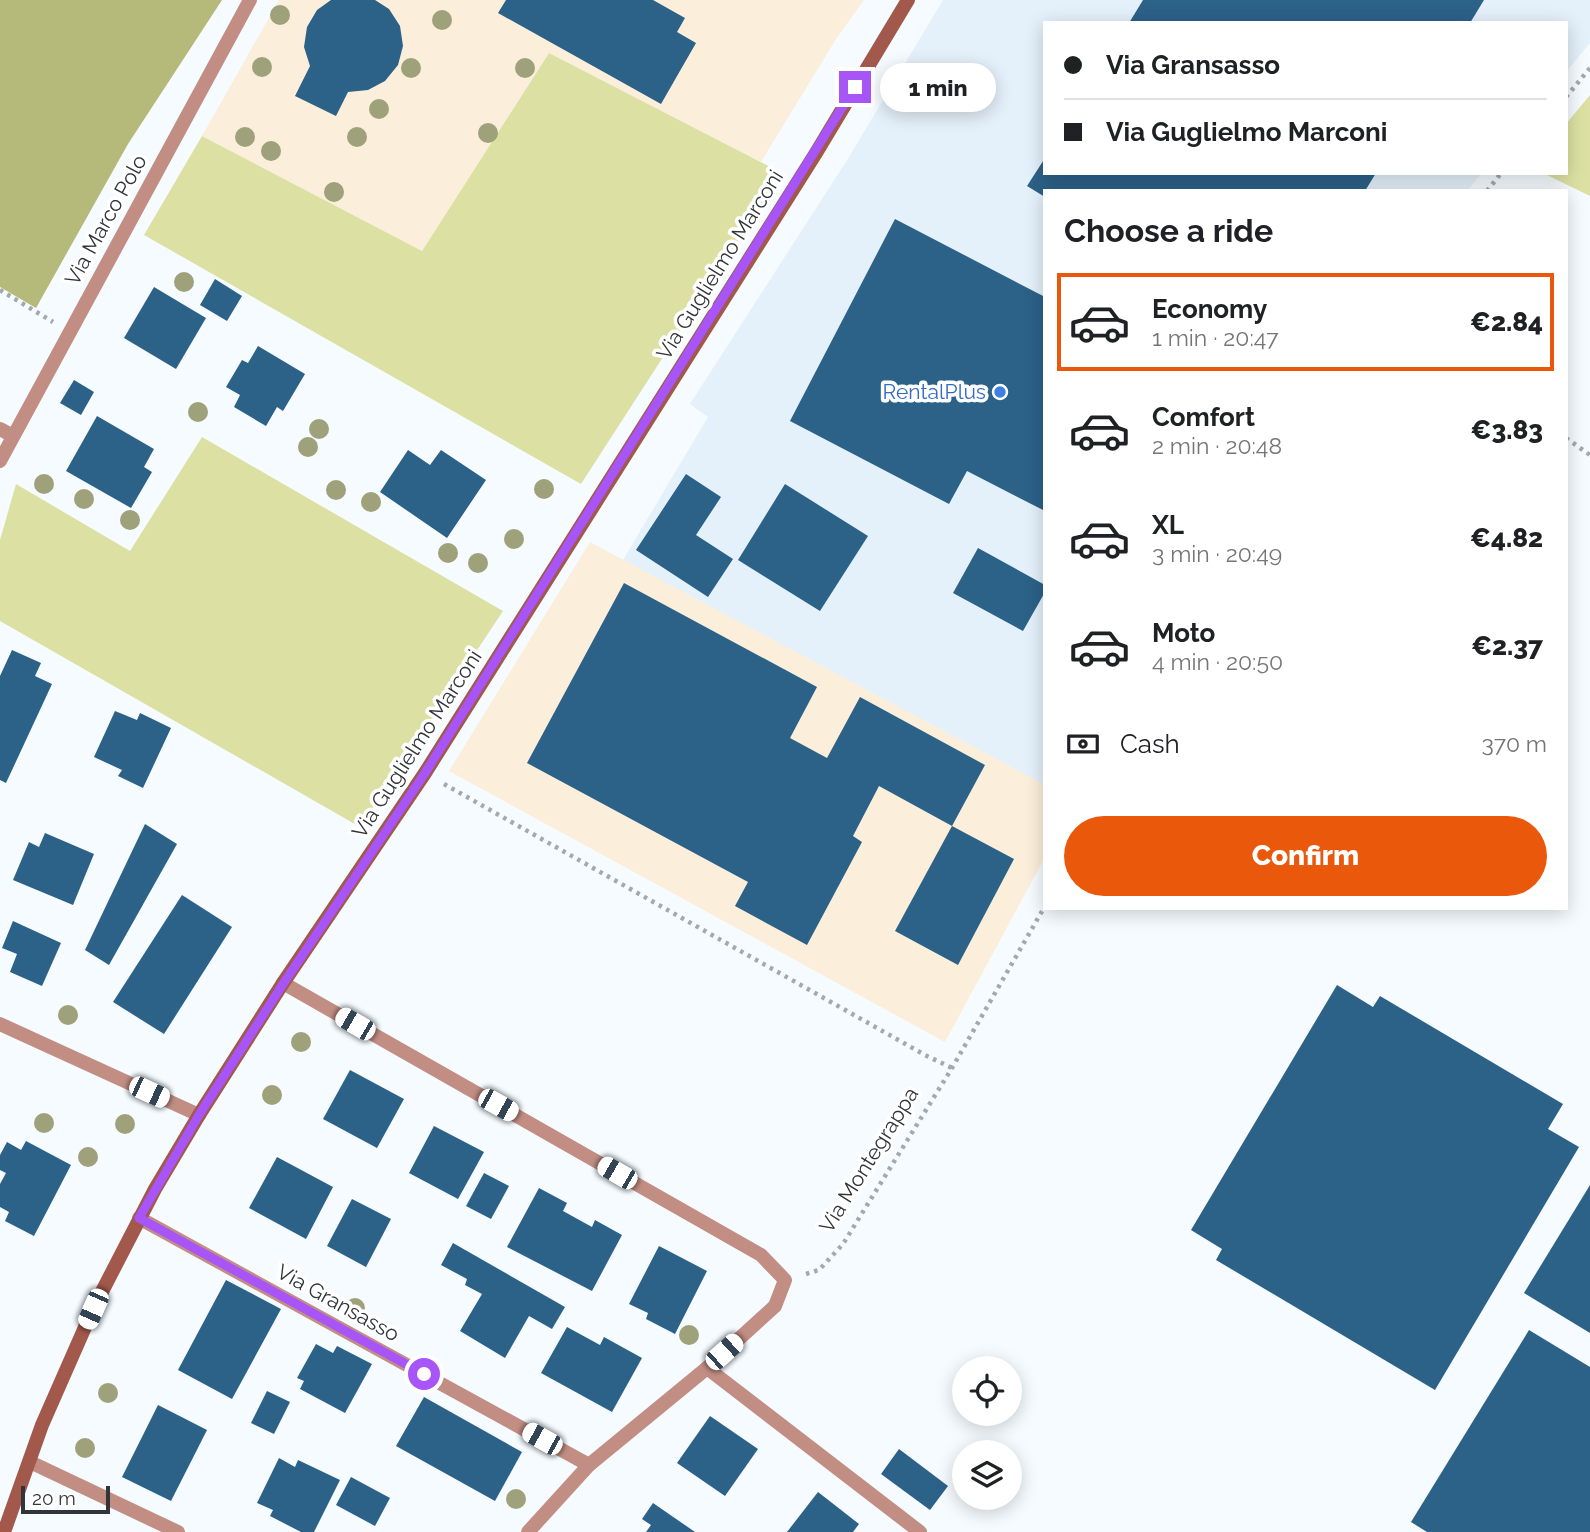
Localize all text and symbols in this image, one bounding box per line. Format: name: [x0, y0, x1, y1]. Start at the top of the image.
text: Via Gransasso: [1106, 50, 1280, 80]
callout: 1 min: [880, 62, 995, 112]
route end: [839, 71, 871, 103]
text: 1 min: [908, 74, 968, 101]
text: Via Guglielmo Marconi: [1106, 117, 1387, 147]
street label: Via Marco Polo: [59, 150, 152, 289]
street label: Via Guglielmo Marconi: [651, 165, 788, 364]
text: Choose a ride: [1064, 212, 1273, 249]
icon: car: [1068, 291, 1131, 354]
text: Economy: [1152, 294, 1267, 324]
text: €2.84: [1470, 307, 1543, 337]
text: 1 min · 20:47: [1152, 324, 1278, 351]
place label: RentalPlus: [883, 379, 986, 404]
marker: RentalPlus: [992, 384, 1008, 400]
icon: car: [1068, 399, 1131, 462]
text: Comfort: [1152, 402, 1255, 432]
text: €3.83: [1471, 415, 1543, 445]
text: 2 min · 20:48: [1152, 432, 1282, 459]
icon: car: [1068, 507, 1131, 570]
text: XL: [1152, 510, 1184, 540]
text: €4.82: [1470, 523, 1543, 553]
text: 3 min · 20:49: [1152, 540, 1282, 567]
icon: car: [1068, 615, 1131, 678]
text: Moto: [1152, 618, 1215, 648]
text: €2.37: [1471, 631, 1543, 661]
street label: Via Guglielmo Marconi: [346, 645, 487, 842]
text: 4 min · 20:50: [1152, 648, 1283, 675]
icon: cash: [1064, 725, 1102, 763]
text: Cash: [1120, 729, 1180, 759]
text: 370 m: [1482, 730, 1547, 757]
button: Confirm: [1064, 816, 1547, 896]
car: [332, 1004, 379, 1044]
car: [126, 1074, 173, 1110]
street label: Via Montegrappa: [814, 1082, 923, 1237]
car: [475, 1086, 522, 1124]
car: [594, 1153, 641, 1193]
street label: Via Gransasso: [273, 1259, 404, 1346]
car: [75, 1286, 112, 1332]
car: [702, 1330, 747, 1374]
map controls: [952, 1356, 1022, 1510]
button: locate: [952, 1356, 1022, 1426]
route start: [408, 1358, 440, 1390]
car: [519, 1420, 566, 1458]
button: layers: [952, 1440, 1022, 1510]
scale bar: [21, 1483, 110, 1515]
text: 20 m: [32, 1487, 76, 1509]

